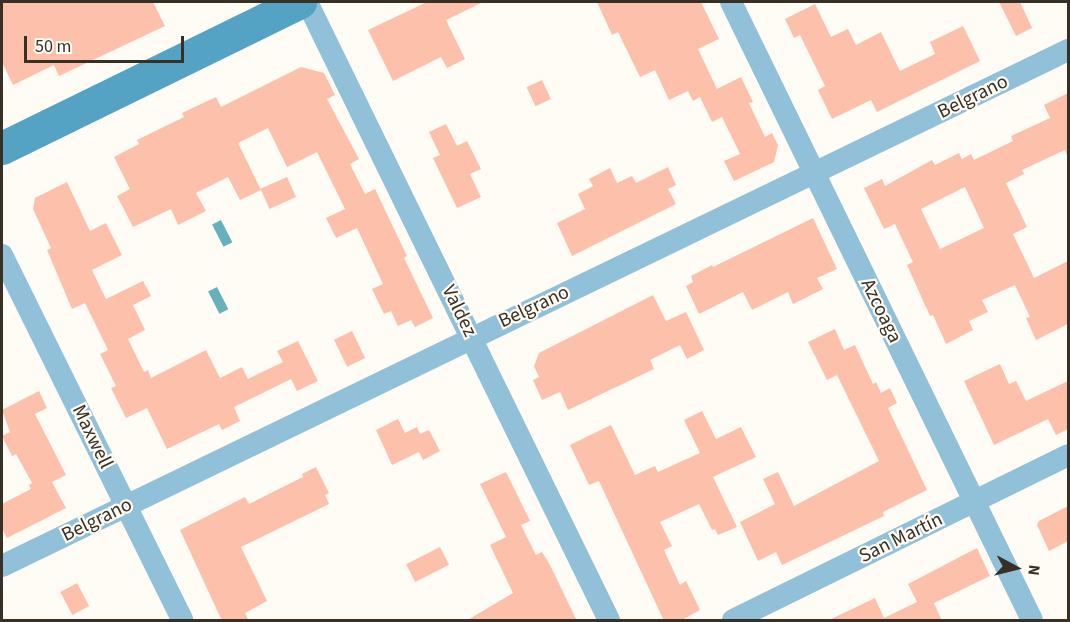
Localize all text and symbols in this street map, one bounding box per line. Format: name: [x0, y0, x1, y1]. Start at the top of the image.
scale bar: [27, 24, 188, 62]
text: 50 m: [35, 34, 71, 59]
street label: Belgrano: [934, 70, 1012, 124]
street label: Azcoaga: [855, 275, 907, 347]
street label: Belgrano: [495, 280, 573, 334]
street label: Valdez: [436, 281, 482, 341]
street label: Maxwell: [66, 401, 118, 473]
street label: Belgrano: [58, 493, 136, 547]
street label: San Martín: [855, 508, 947, 568]
north arrow: [986, 538, 1046, 598]
text: N: [1022, 564, 1045, 577]

